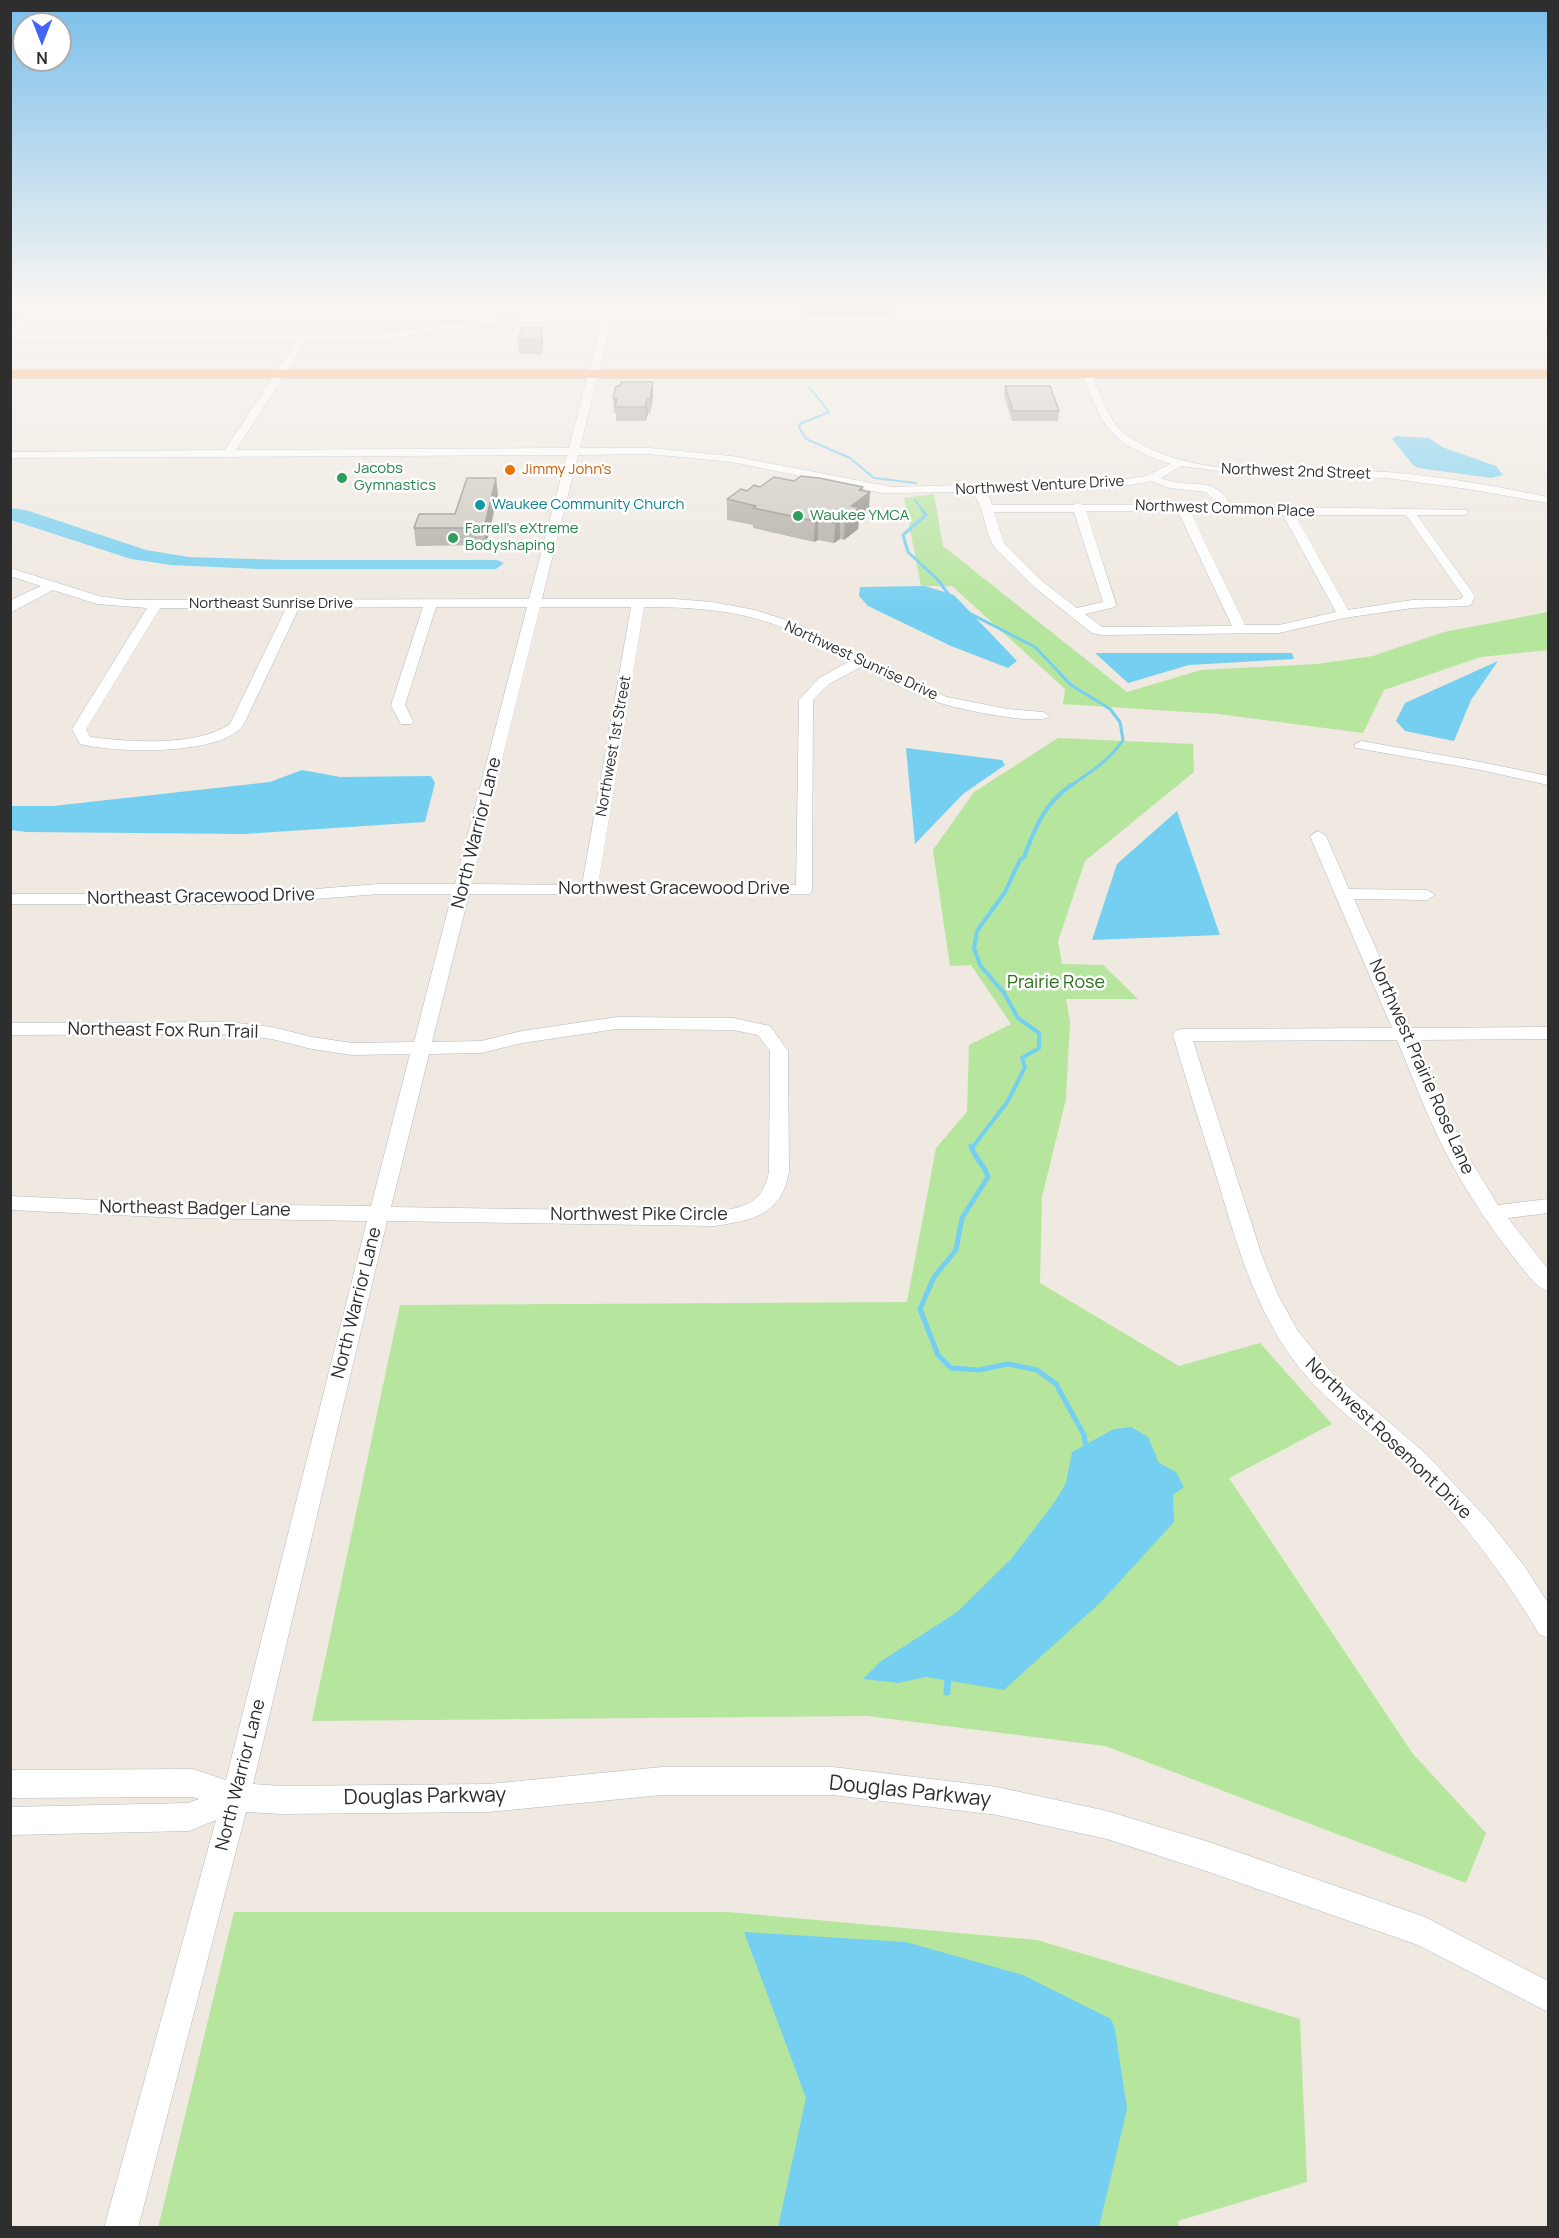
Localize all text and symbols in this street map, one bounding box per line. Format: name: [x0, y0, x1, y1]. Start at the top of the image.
north arrow: [12, 12, 72, 72]
text: N: [36, 47, 48, 69]
place label: Jacobs Gymnastics: [354, 460, 436, 495]
street label: Northwest 2nd Street: [1221, 460, 1371, 484]
place label: Jimmy John's: [522, 461, 611, 479]
marker: Jimmy John's: [503, 463, 517, 477]
marker: Jacobs Gymnastics: [335, 471, 349, 485]
street label: Northwest Venture Drive: [955, 473, 1125, 499]
place label: Waukee Community Church: [492, 496, 685, 514]
street label: Northwest Common Place: [1135, 497, 1315, 521]
marker: Waukee Community Church: [473, 498, 487, 512]
place label: Waukee YMCA: [810, 507, 909, 525]
marker: Waukee YMCA: [791, 509, 805, 523]
place label: Farrell's eXtreme Bodyshaping: [465, 520, 579, 555]
marker: Farrell's eXtreme Bodyshaping: [446, 531, 460, 545]
street label: Northeast Sunrise Drive: [189, 595, 353, 613]
street label: Northwest Sunrise Drive: [782, 618, 940, 704]
street label: Northwest 1st Street: [593, 674, 635, 818]
street label: North Warrior Lane: [448, 755, 506, 911]
street label: Northwest Gracewood Drive: [558, 878, 790, 900]
street label: Northeast Gracewood Drive: [87, 884, 315, 910]
street label: Northwest Prairie Rose Lane: [1364, 956, 1478, 1178]
park label: Prairie Rose: [1007, 972, 1105, 994]
street label: Northeast Fox Run Trail: [67, 1019, 259, 1043]
street label: Northeast Badger Lane: [99, 1197, 291, 1221]
street label: Northwest Pike Circle: [550, 1204, 728, 1226]
street label: North Warrior Lane: [328, 1225, 386, 1381]
street label: Northwest Rosemont Drive: [1300, 1354, 1476, 1524]
street label: North Warrior Lane: [212, 1697, 270, 1853]
street label: Douglas Parkway: [828, 1771, 992, 1813]
street label: Douglas Parkway: [343, 1783, 507, 1811]

